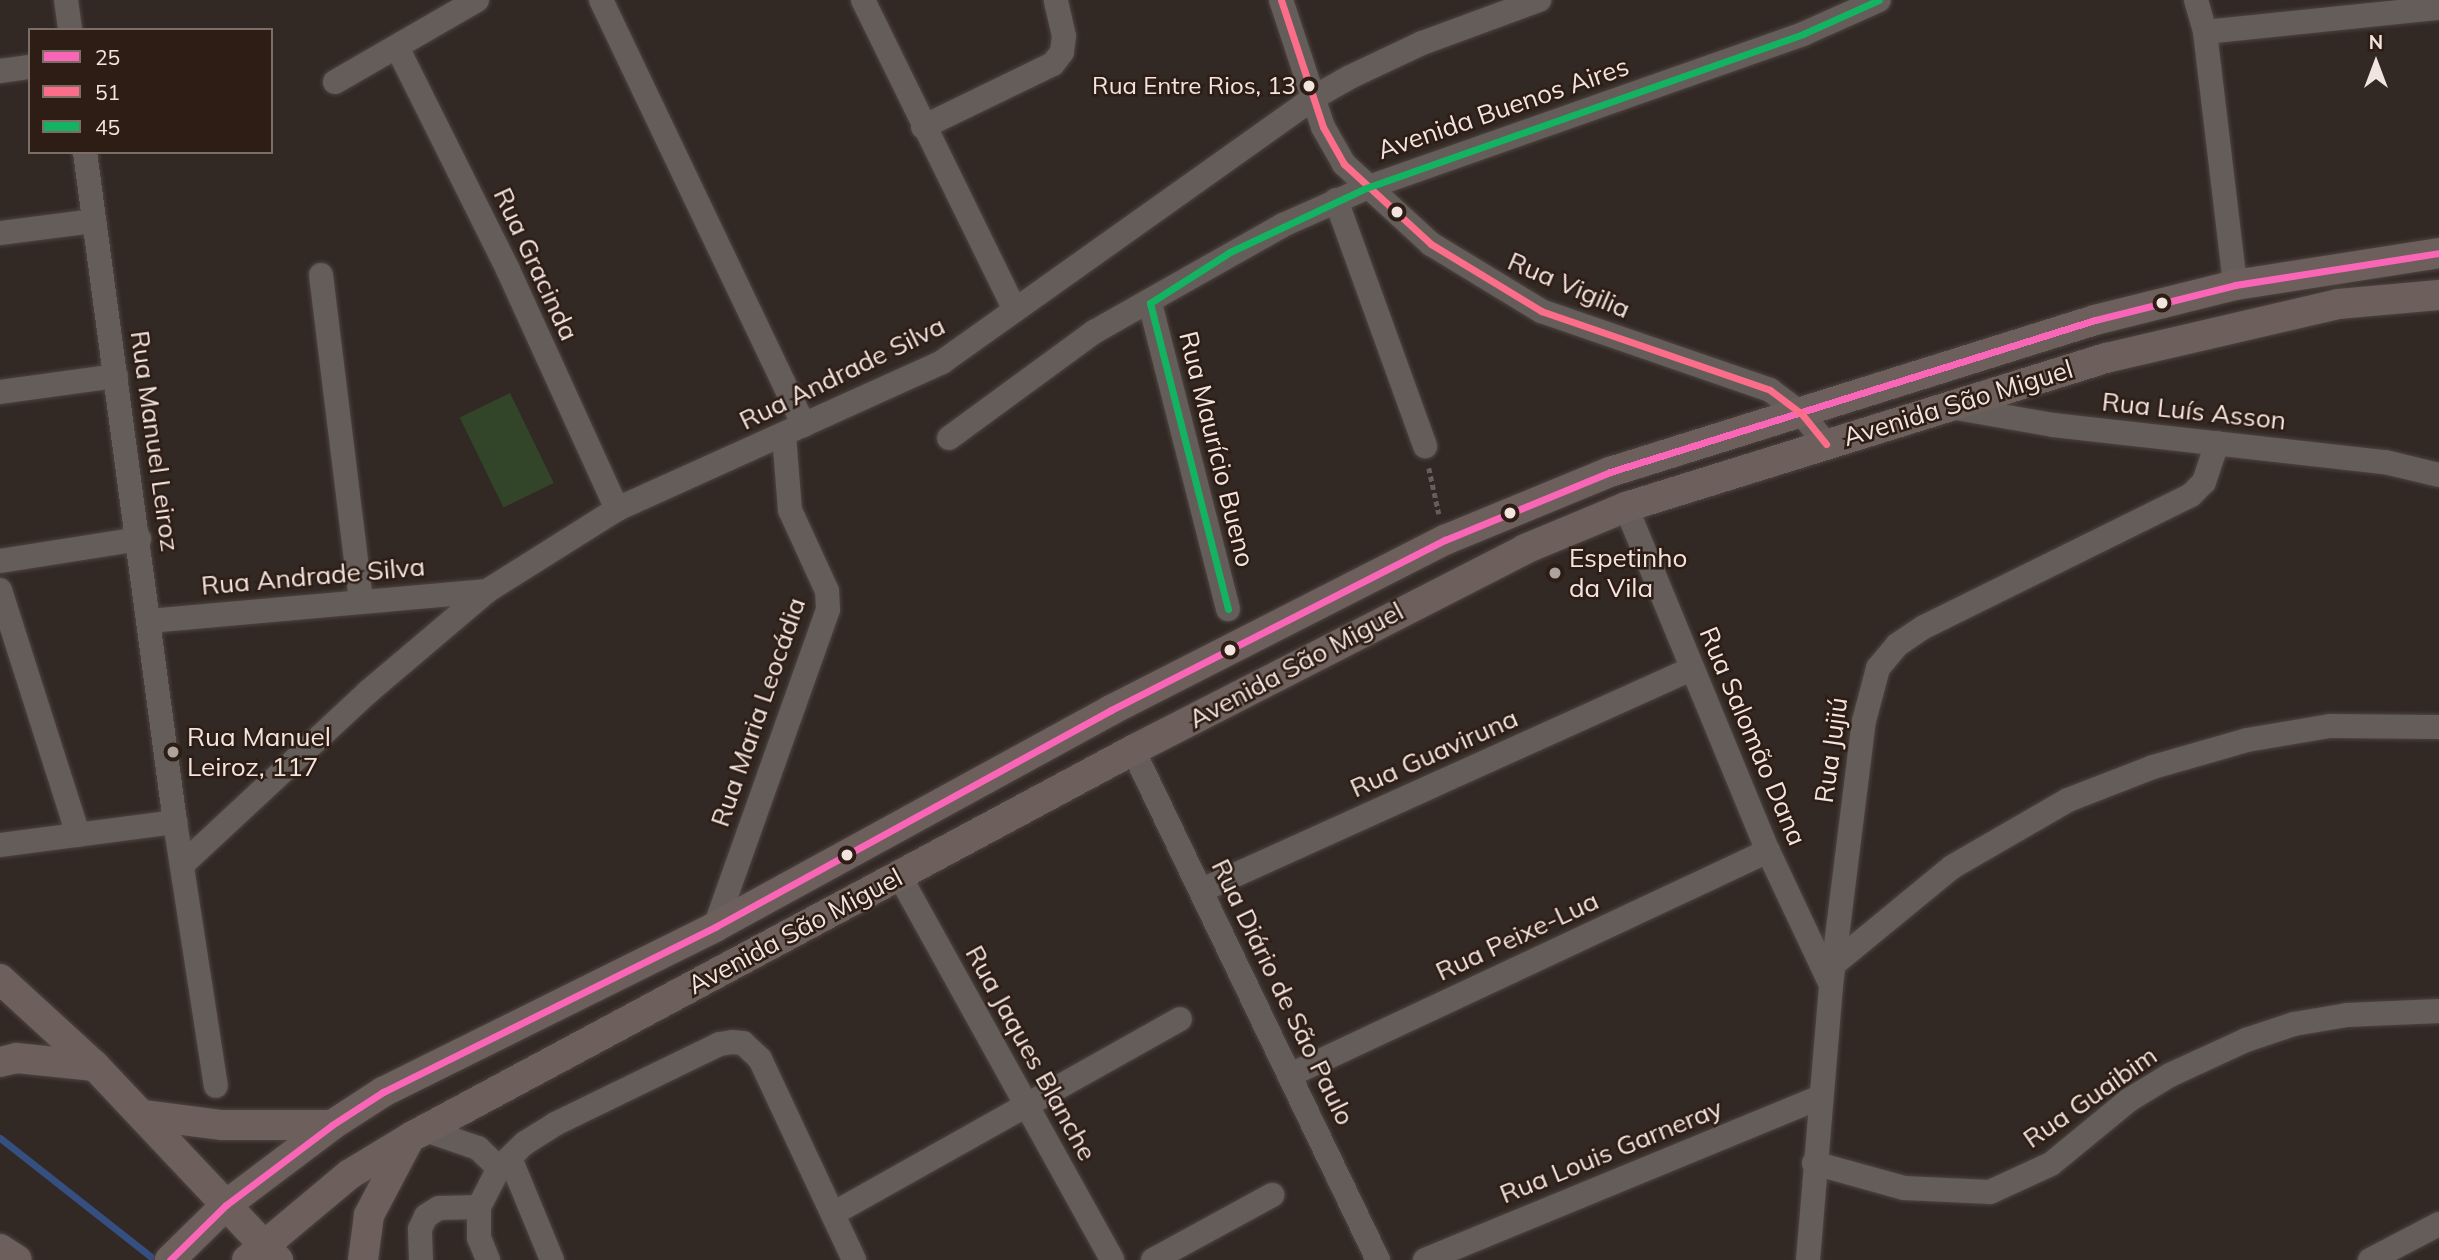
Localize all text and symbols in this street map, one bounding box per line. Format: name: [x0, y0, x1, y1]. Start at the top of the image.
legend: [28, 28, 273, 154]
north arrow: [2341, 28, 2411, 98]
text: N: [2369, 30, 2383, 54]
text: 25: [95, 44, 120, 70]
street label: Avenida Buenos Aires: [1373, 50, 1633, 166]
place label: Rua Entre Rios, 13: [1092, 72, 1296, 100]
text: 51: [95, 79, 120, 105]
marker: Rua Entre Rios, 13: [1302, 79, 1316, 93]
text: 45: [95, 114, 120, 140]
street label: Rua Gracinda: [487, 183, 585, 345]
unlabelled marker: [1390, 205, 1404, 219]
street label: Rua Vigilia: [1503, 245, 1635, 325]
unlabelled marker: [2155, 296, 2169, 310]
street label: Rua Andrade Silva: [734, 310, 950, 436]
street label: Rua Maurício Bueno: [1173, 328, 1261, 570]
street label: Rua Manuel Leiroz: [124, 329, 186, 553]
street label: Avenida São Miguel: [1839, 353, 2077, 453]
street label: Rua Luís Asson: [2100, 386, 2288, 436]
unlabelled marker: [1503, 506, 1517, 520]
place label: Espetinho da Vila: [1569, 542, 1687, 604]
street label: Rua Andrade Silva: [200, 551, 426, 601]
marker: Espetinho da Vila: [1547, 565, 1563, 581]
street label: Rua Maria Leocádia: [704, 593, 812, 831]
street label: Avenida São Miguel: [1183, 595, 1409, 735]
street label: Rua Salomão Dana: [1693, 622, 1813, 850]
unlabelled marker: [1223, 643, 1237, 657]
street label: Rua Jujiú: [1808, 695, 1854, 805]
street label: Rua Guaviruna: [1345, 702, 1523, 804]
place label: Rua Manuel Leiroz, 117: [187, 721, 331, 782]
marker: Rua Manuel Leiroz, 117: [165, 744, 181, 760]
unlabelled marker: [840, 848, 854, 862]
street label: Rua Diário de São Paulo: [1205, 854, 1361, 1130]
street label: Avenida São Miguel: [682, 861, 908, 1001]
street label: Rua Peixe-Lua: [1431, 885, 1603, 987]
street label: Rua Jaques Blanche: [959, 940, 1103, 1166]
street label: Rua Guaibim: [2017, 1040, 2163, 1154]
street label: Rua Louis Garneray: [1495, 1092, 1727, 1210]

